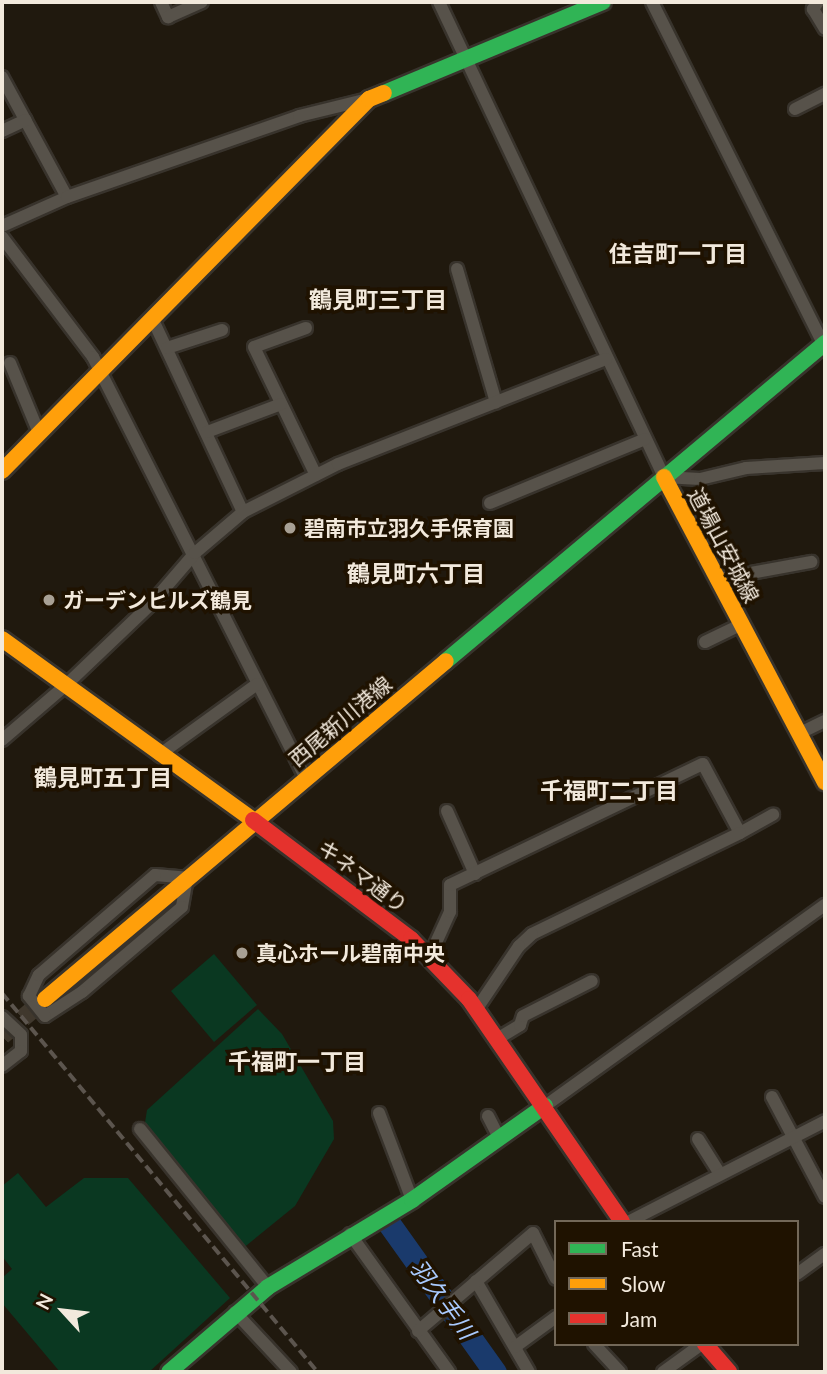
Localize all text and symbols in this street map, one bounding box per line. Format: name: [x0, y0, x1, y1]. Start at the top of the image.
district label: 住吉町一丁目: [609, 239, 747, 267]
district label: 鶴見町三丁目: [309, 285, 447, 313]
street label: 道場山安城線: [683, 483, 765, 607]
place label: 碧南市立羽久手保育園: [304, 515, 514, 541]
marker: 碧南市立羽久手保育園: [282, 520, 298, 536]
district label: 鶴見町六丁目: [347, 559, 485, 587]
place label: ガーデンヒルズ鶴見: [63, 587, 252, 613]
marker: ガーデンヒルズ鶴見: [41, 592, 57, 608]
street label: 西尾新川港線: [284, 671, 396, 771]
district label: 鶴見町五丁目: [34, 763, 172, 791]
district label: 千福町二丁目: [540, 776, 678, 804]
street label: キネマ通り: [313, 834, 413, 918]
place label: 真心ホール碧南中央: [256, 940, 445, 966]
marker: 真心ホール碧南中央: [234, 945, 250, 961]
district label: 千福町一丁目: [228, 1047, 366, 1075]
legend: [554, 1220, 799, 1346]
text: Fast: [621, 1236, 658, 1261]
water label: 羽久手川: [405, 1254, 481, 1344]
text: Slow: [621, 1271, 665, 1296]
north arrow: [28, 1276, 98, 1346]
text: N: [30, 1290, 57, 1313]
text: Jam: [621, 1306, 657, 1331]

